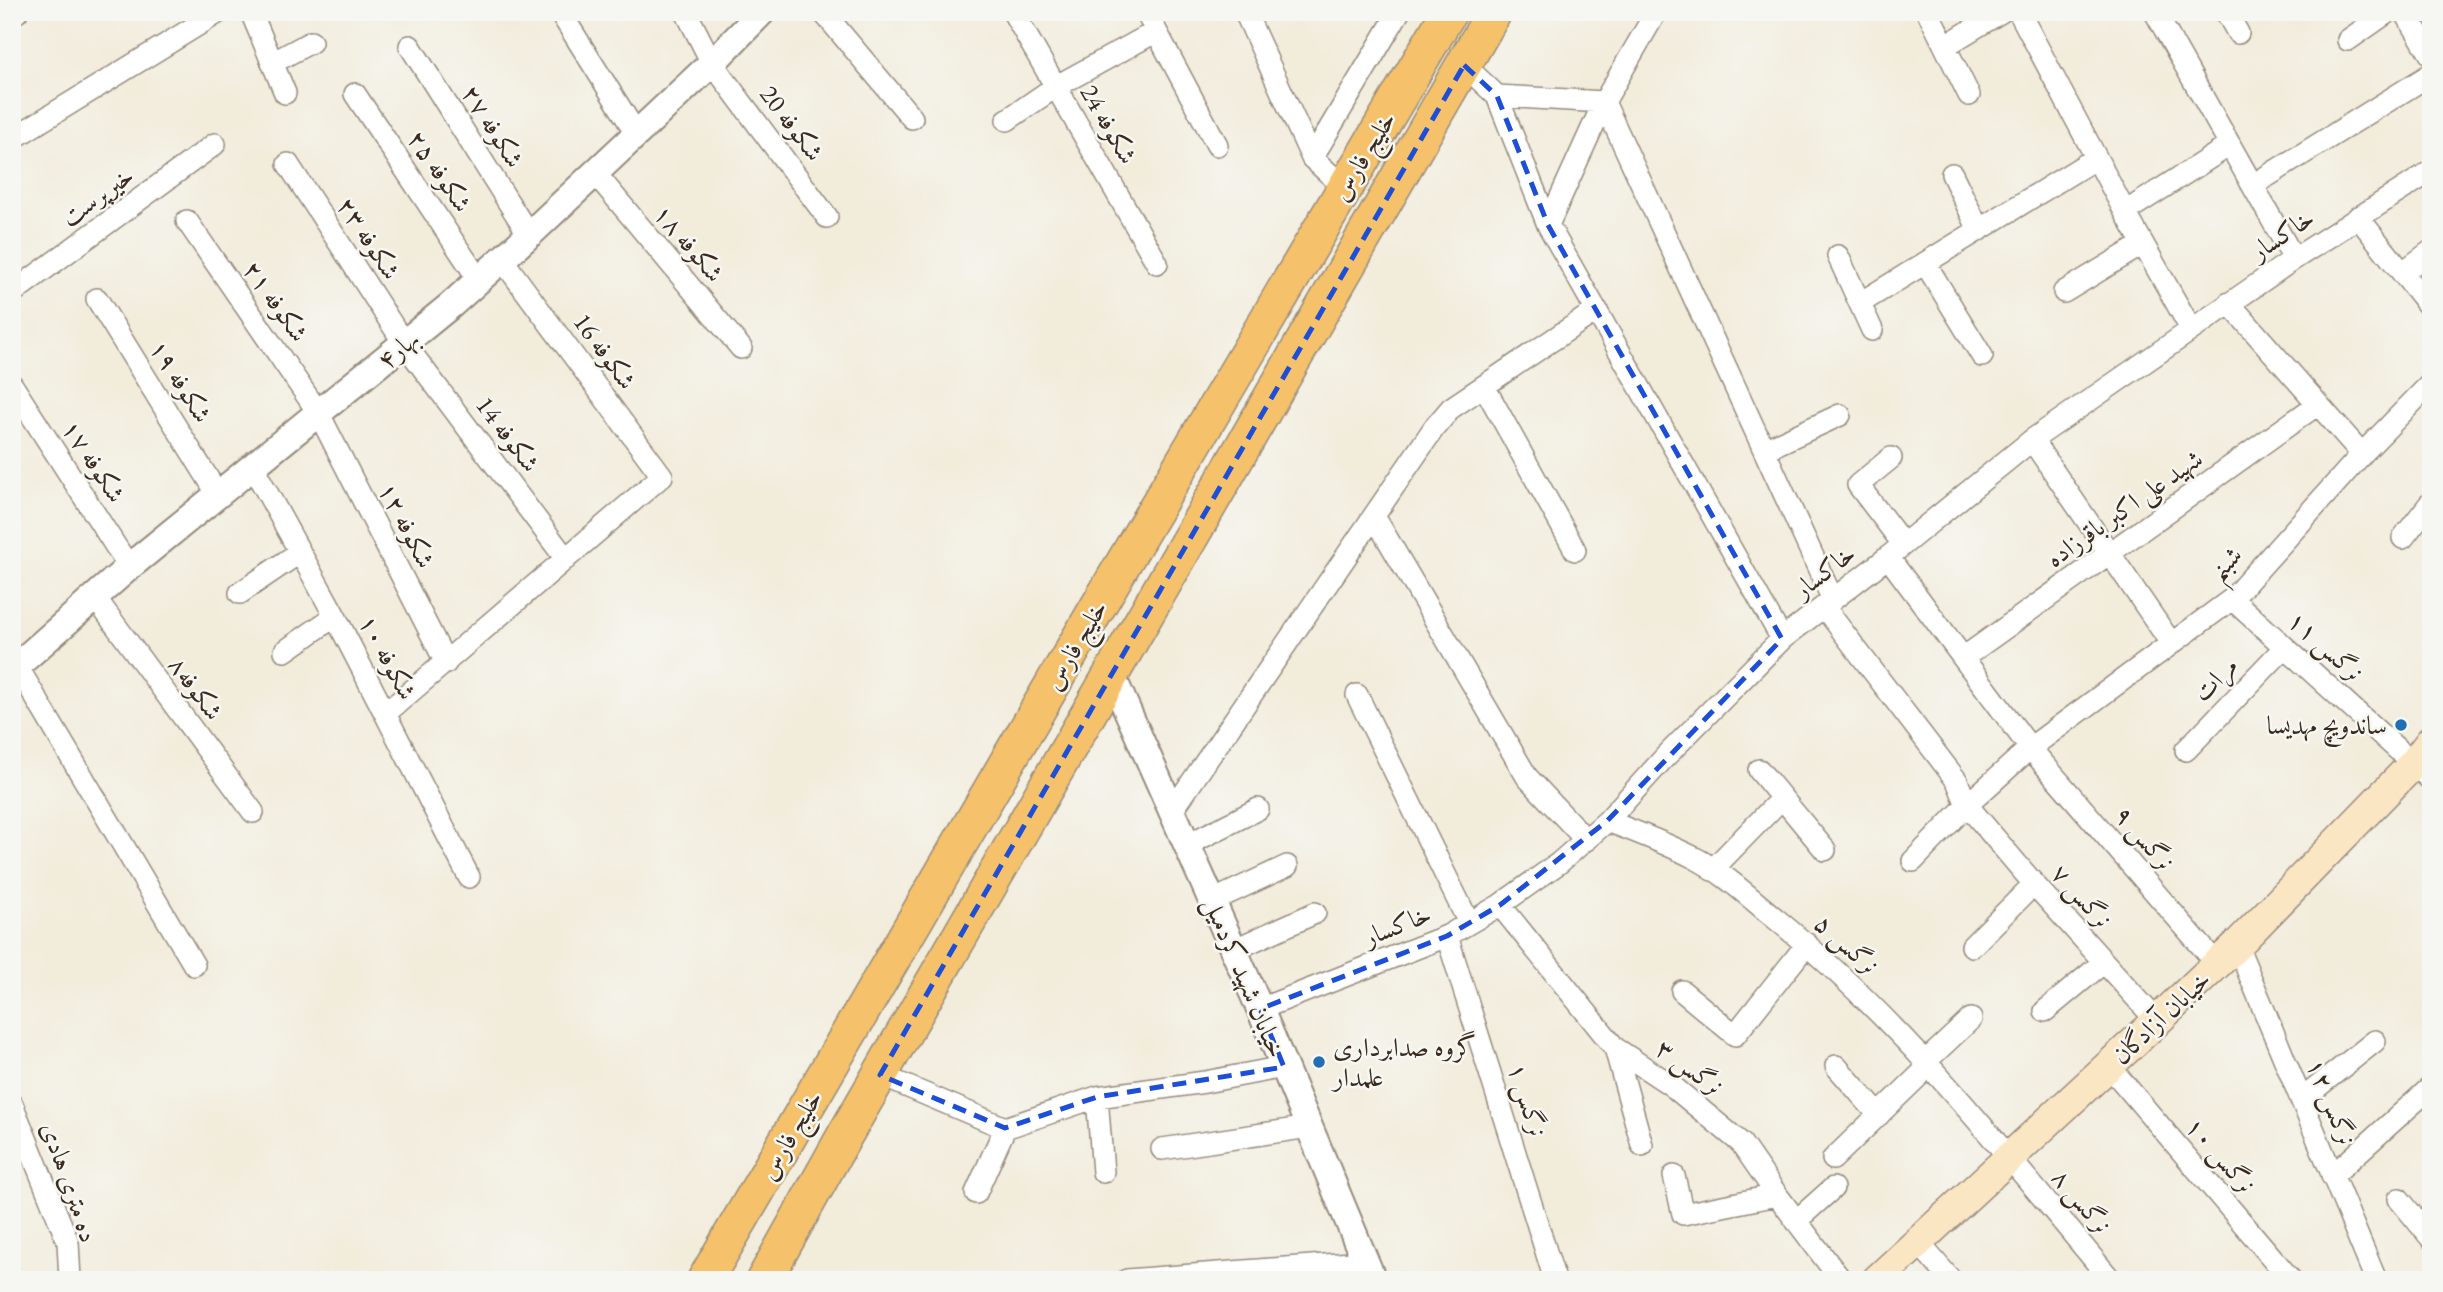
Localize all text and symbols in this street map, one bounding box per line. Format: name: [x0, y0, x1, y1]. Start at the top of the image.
street label: شکوفه ۲۷: [454, 78, 532, 174]
street label: شکوفه 20: [752, 78, 832, 168]
street label: شکوفه 24: [1073, 78, 1145, 170]
street label: خلیج فارس: [1323, 105, 1409, 211]
street label: شکوفه ۲۵: [400, 123, 480, 219]
street label: خیرپرست: [54, 158, 140, 234]
street label: شکوفه ۲۳: [330, 190, 408, 286]
street label: شکوفه ۱۸: [646, 197, 732, 289]
street label: خاکسار: [2241, 200, 2321, 269]
street label: شکوفه ۲۱: [236, 253, 316, 349]
street label: شکوفه 16: [566, 306, 644, 396]
street label: بهار۴: [370, 321, 426, 377]
street label: شکوفه ۱۹: [142, 333, 220, 429]
street label: شکوفه 14: [468, 389, 548, 479]
street label: شکوفه ۱۷: [55, 413, 133, 509]
street label: شهید علی اکبر باقرزاده: [2039, 441, 2210, 576]
street label: شکوفه ۱۲: [371, 476, 443, 574]
street label: خاکسار: [1784, 536, 1862, 608]
street label: شبنم: [2200, 538, 2256, 594]
street label: خلیج فارس: [1036, 594, 1120, 700]
street label: نرگس ۱۱: [2280, 603, 2371, 690]
street label: شکوفه ۱۰: [351, 608, 425, 706]
street label: شکوفه۸: [161, 649, 231, 727]
street label: مرات: [2185, 649, 2246, 710]
place label: ساندویچ مهدیسا: [2267, 708, 2387, 747]
marker: ساندویچ مهدیسا: [2393, 717, 2409, 733]
street label: نرگس ۹: [2106, 798, 2183, 878]
street label: نرگس ۷: [2043, 856, 2120, 936]
street label: خیابان شهید کردمیل: [1195, 891, 1294, 1063]
street label: خاکسار: [1355, 896, 1436, 955]
street label: نرگس ۵: [1807, 906, 1887, 983]
street label: خیابان آزادگان: [2104, 962, 2218, 1072]
place label: گروه صدابرداری علمدار: [1330, 1030, 1476, 1094]
street label: نرگس ۳: [1649, 1031, 1731, 1104]
street label: نرگس ۱۲: [2298, 1053, 2365, 1151]
marker: گروه صدابرداری علمدار: [1311, 1054, 1327, 1070]
street label: نرگس ۱: [1500, 1059, 1555, 1142]
street label: خلیج فارس: [751, 1084, 835, 1190]
street label: نرگس ۱۰: [2178, 1109, 2264, 1201]
street label: ده متری هادی: [34, 1117, 106, 1247]
street label: نرگس ۸: [2044, 1161, 2119, 1242]

